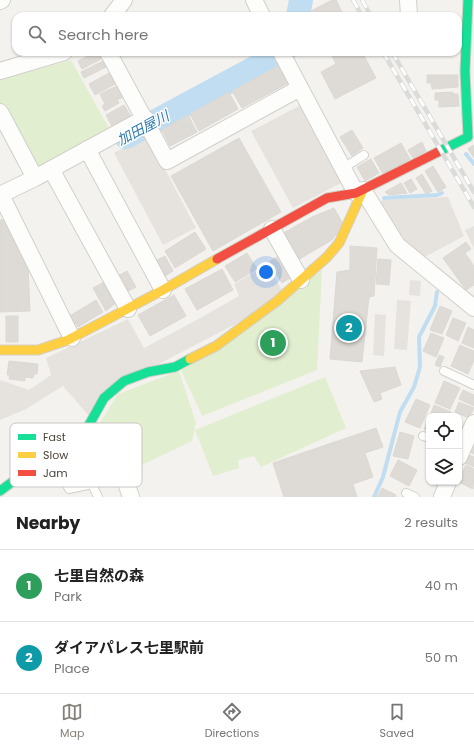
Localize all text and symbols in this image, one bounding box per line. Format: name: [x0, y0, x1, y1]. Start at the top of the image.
search box: [12, 12, 462, 56]
icon: search: [26, 23, 48, 45]
text: Search here: [58, 24, 148, 45]
water label: 加田屋川: [114, 105, 174, 150]
your location: [256, 262, 276, 282]
pin: 2: [336, 313, 362, 343]
pin: 1: [260, 328, 286, 358]
map controls: [426, 413, 462, 485]
button: locate: [426, 413, 462, 449]
legend: [10, 423, 142, 487]
text: Fast: [43, 429, 66, 445]
text: Slow: [43, 447, 68, 463]
button: layers: [426, 449, 462, 485]
text: Jam: [43, 465, 68, 481]
text: Nearby: [16, 511, 80, 535]
text: 2 results: [404, 513, 458, 532]
text: 七里自然の森: [54, 565, 144, 586]
text: 1: [27, 576, 31, 595]
text: 40 m: [425, 576, 458, 595]
text: Park: [54, 587, 82, 606]
text: ダイアパレス七里駅前: [54, 637, 204, 658]
text: 2: [25, 648, 33, 667]
text: 50 m: [425, 648, 458, 667]
text: Place: [54, 659, 89, 678]
tab: Map: [60, 701, 84, 742]
tab: Directions: [205, 701, 259, 742]
tab: Saved: [380, 701, 414, 742]

